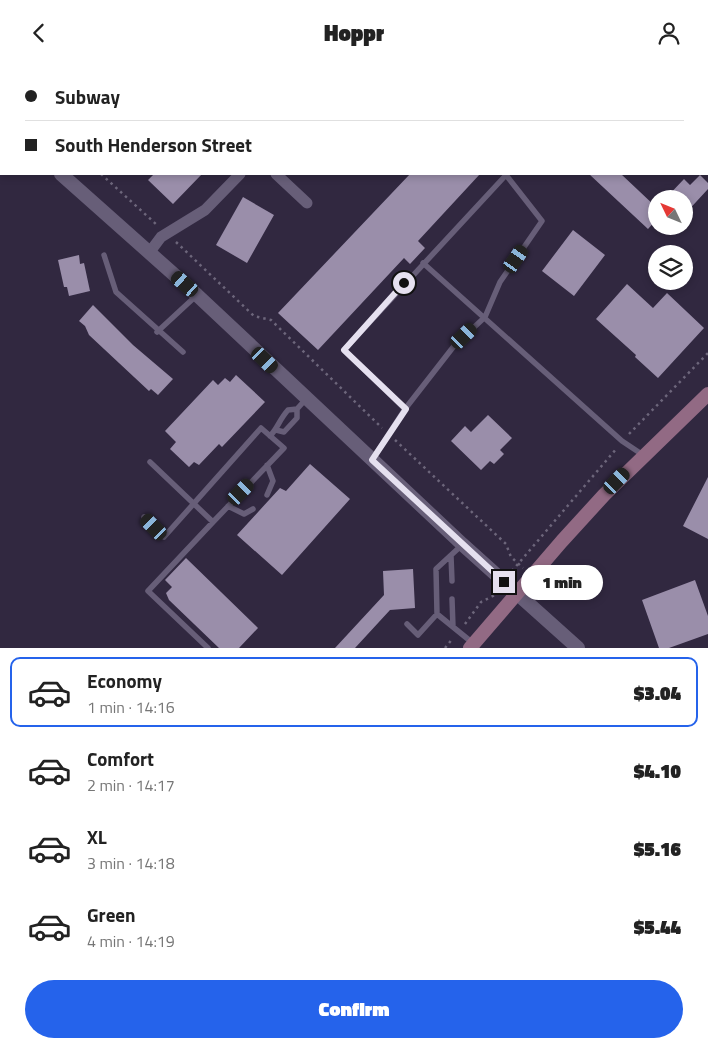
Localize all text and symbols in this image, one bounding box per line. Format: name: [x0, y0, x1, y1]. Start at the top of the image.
text: Hoppr: [324, 16, 384, 50]
icon: back: [25, 19, 53, 47]
icon: person: [655, 19, 683, 47]
text: Subway: [55, 82, 120, 111]
text: South Henderson Street: [55, 130, 252, 159]
north arrow: [648, 190, 692, 235]
map controls: [648, 190, 693, 290]
car: [501, 242, 530, 276]
button: layers: [648, 245, 693, 290]
car: [168, 268, 201, 300]
route start: [393, 272, 415, 294]
car: [447, 320, 480, 352]
car: [248, 344, 281, 376]
car: [601, 465, 632, 497]
car: [225, 476, 256, 508]
car: [138, 511, 169, 543]
callout: 1 min: [522, 565, 604, 599]
text: 1 min: [542, 570, 582, 594]
route end: [493, 571, 515, 593]
text: Economy: [87, 666, 162, 695]
icon: car: [27, 670, 72, 715]
text: $3.04: [634, 678, 681, 707]
text: 1 min · 14:16: [87, 695, 175, 719]
text: Comfort: [87, 744, 154, 773]
icon: car: [27, 748, 72, 793]
text: $4.10: [634, 756, 681, 785]
text: 2 min · 14:17: [87, 773, 175, 797]
text: XL: [87, 822, 107, 851]
icon: car: [27, 826, 72, 871]
text: $5.16: [634, 834, 681, 863]
text: 3 min · 14:18: [87, 851, 175, 875]
text: Green: [87, 900, 136, 929]
icon: car: [27, 904, 72, 949]
text: $5.44: [634, 912, 681, 941]
text: 4 min · 14:19: [87, 929, 175, 953]
button: Confirm: [25, 980, 683, 1038]

